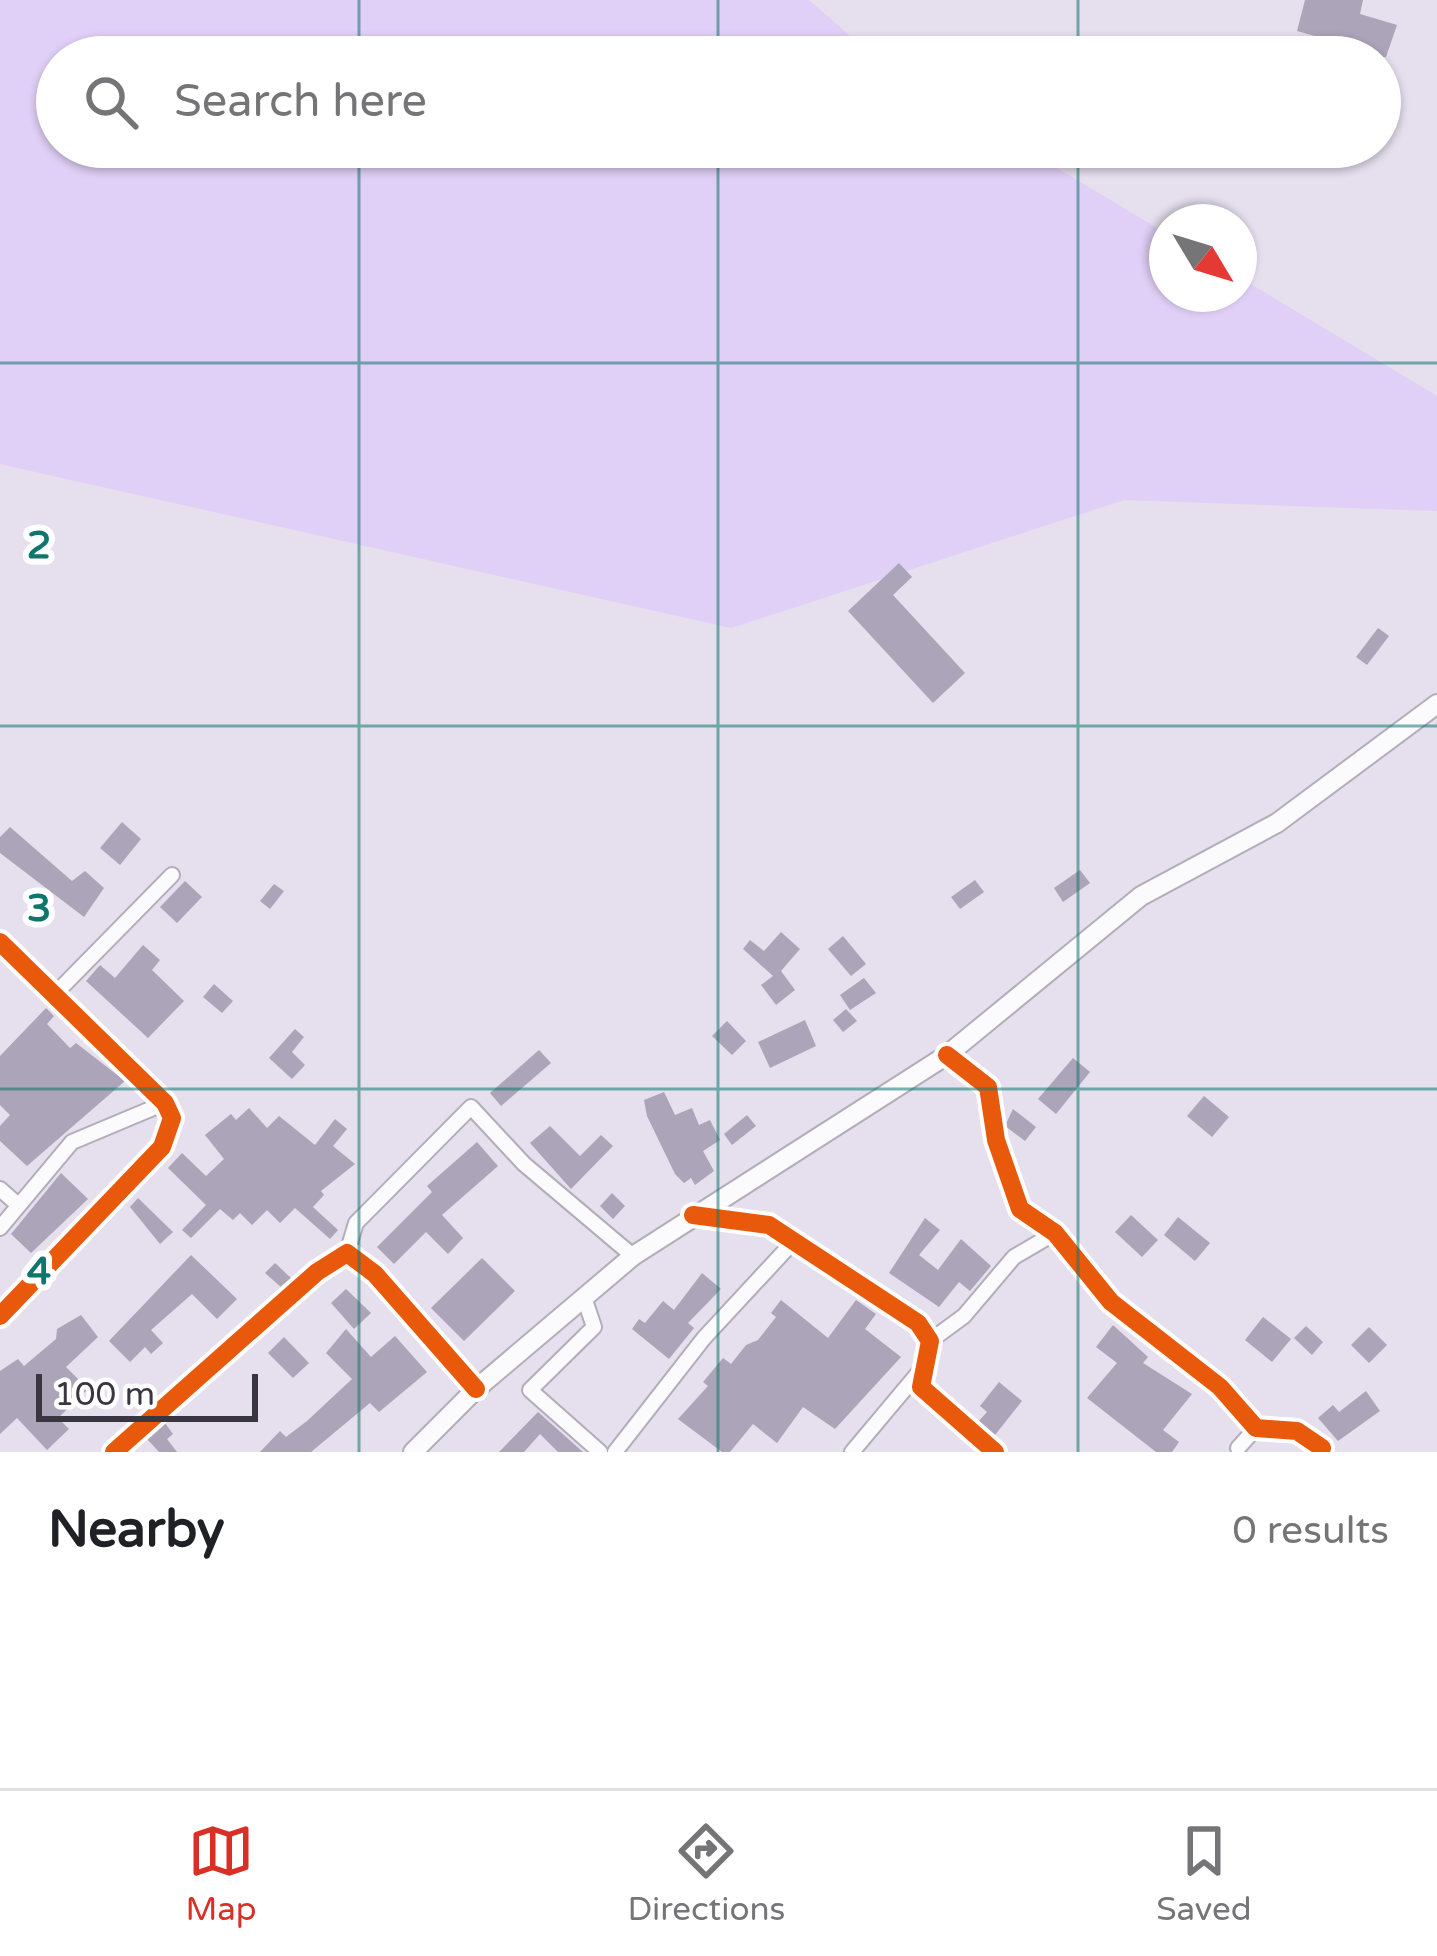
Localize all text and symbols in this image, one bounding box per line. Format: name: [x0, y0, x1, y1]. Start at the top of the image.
search box: [36, 36, 1401, 168]
icon: search: [78, 69, 144, 135]
text: Search here: [174, 75, 427, 129]
north arrow: [1149, 204, 1257, 312]
text: 2: [27, 522, 51, 569]
text: 3: [27, 885, 51, 932]
text: 4: [27, 1248, 51, 1295]
scale bar: [36, 1368, 258, 1421]
text: 100 m: [54, 1375, 155, 1414]
text: Nearby: [48, 1499, 225, 1561]
text: 0 results: [1232, 1507, 1389, 1554]
tab: Map: [185, 1818, 257, 1929]
tab: Directions: [627, 1818, 785, 1929]
tab: Saved: [1156, 1818, 1252, 1929]

